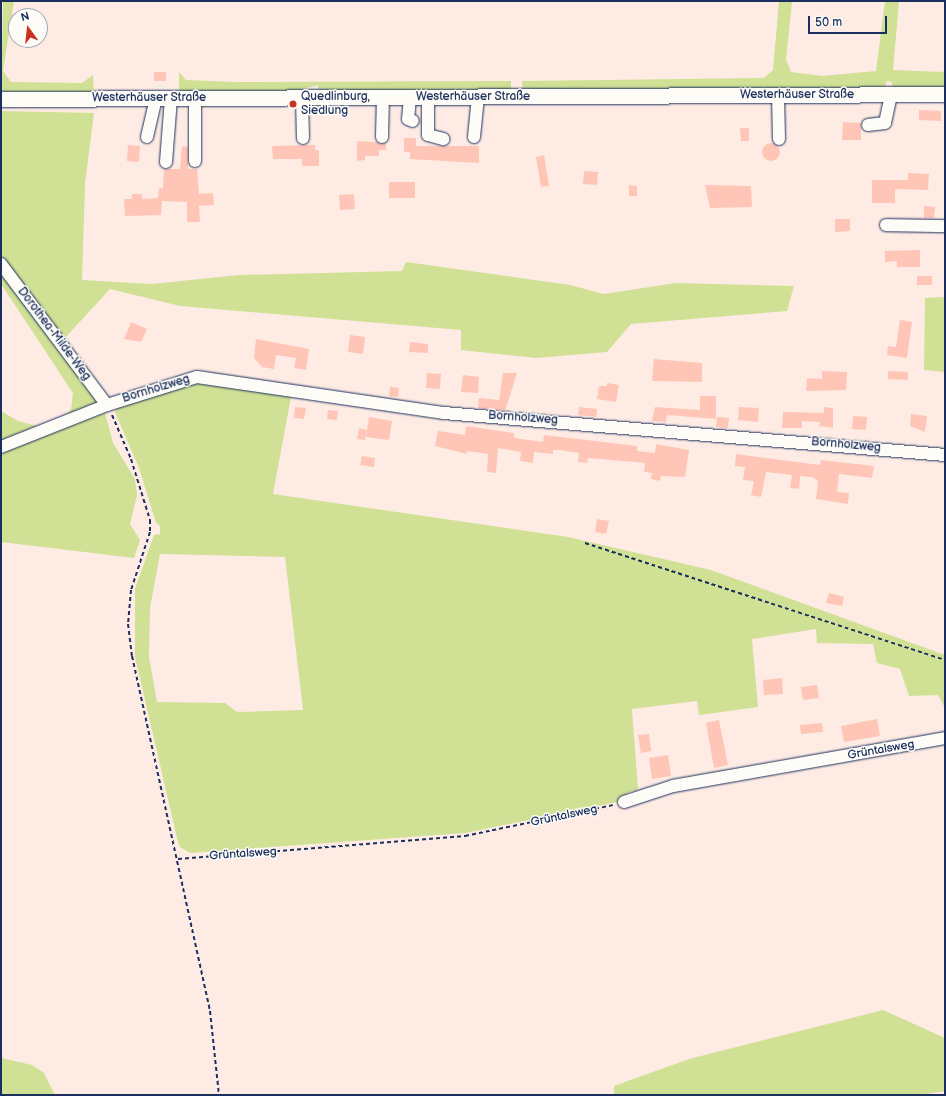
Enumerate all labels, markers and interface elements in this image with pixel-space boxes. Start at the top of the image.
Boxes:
north arrow [8,8,48,48]
scale bar [810,8,889,34]
text: N [19,10,31,24]
text: 50 m [815,15,842,30]
street label: Westerhäuser Straße [740,88,854,102]
place label: Quedlinburg, Siedlung [301,90,370,118]
street label: Westerhäuser Straße [416,90,530,104]
street label: Westerhäuser Straße [92,91,206,105]
marker: Quedlinburg, Siedlung [288,99,298,109]
street label: Dorothea-Milde-Weg [14,285,94,383]
street label: Bornholzweg [120,372,192,406]
street label: Bornholzweg [488,408,558,428]
street label: Bornholzweg [811,435,881,455]
street label: Grüntalsweg [846,737,916,763]
street label: Grüntalsweg [529,802,599,830]
street label: Grüntalsweg [209,844,277,864]

